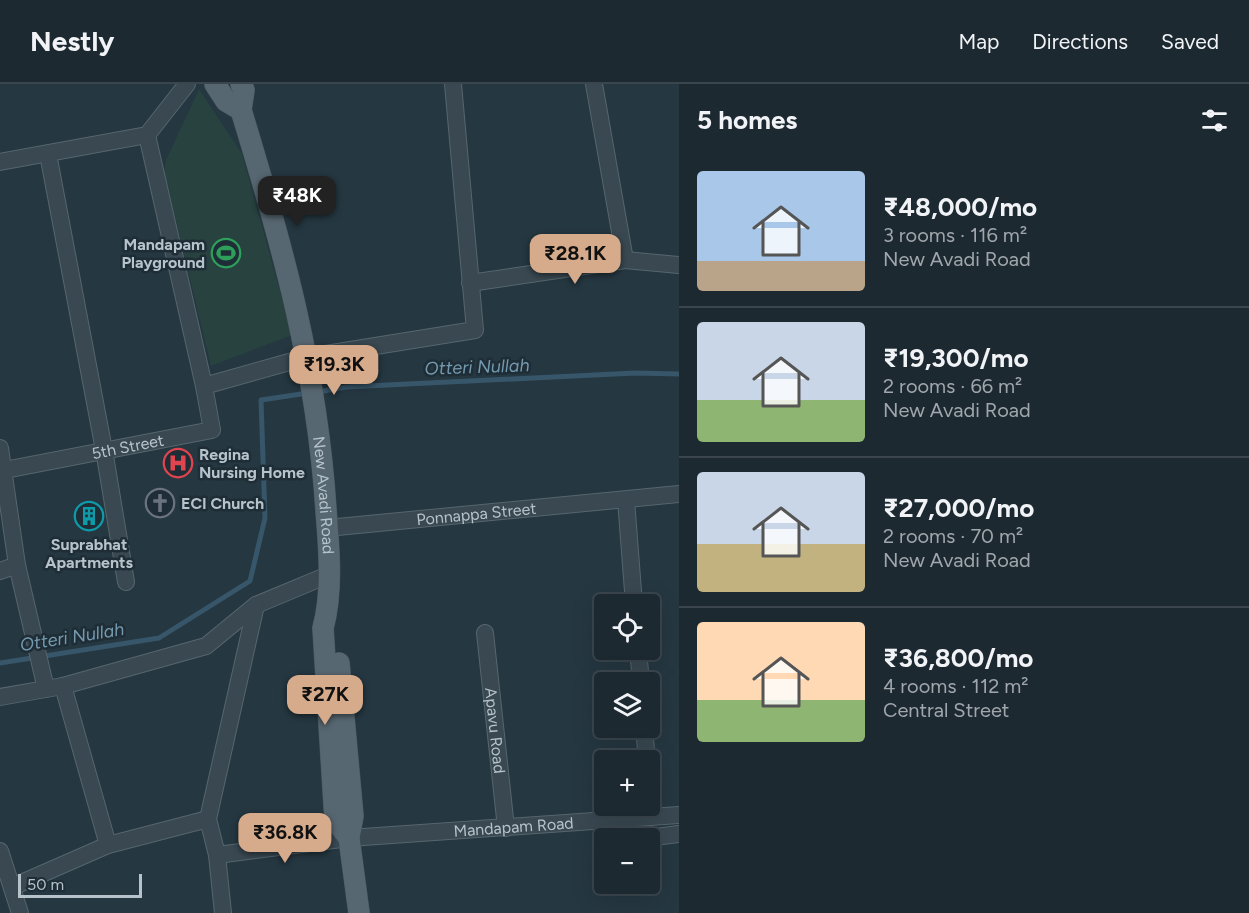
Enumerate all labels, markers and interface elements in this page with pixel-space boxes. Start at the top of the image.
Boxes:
text: Nestly [30,24,114,58]
text: Map [958,29,999,54]
text: Directions [1032,29,1128,54]
text: Saved [1161,29,1219,54]
text: 5 homes [697,104,797,136]
icon: filters [1198,104,1231,137]
pin: ₹48K [261,176,333,227]
text: ₹48K [272,183,322,207]
text: ₹48,000/mo [883,191,1037,223]
icon: home [745,195,817,267]
text: 3 rooms · 116 m² [883,223,1027,247]
pin: ₹28.1K [526,234,624,285]
place label: Mandapam Playground [121,235,205,272]
sports icon: Mandapam Playground [210,237,242,269]
text: ₹28.1K [544,241,606,265]
text: New Avadi Road [883,247,1031,271]
text: ₹19,300/mo [883,342,1029,374]
pin: ₹19.3K [285,345,383,396]
icon: home [745,346,817,418]
text: ₹19.3K [303,352,365,376]
water label: Otteri Nullah [424,354,530,380]
text: 2 rooms · 66 m² [883,374,1022,398]
text: New Avadi Road [883,398,1031,422]
street label: 5th Street [90,431,165,463]
street label: New Avadi Road [309,435,338,555]
place label: Regina Nursing Home [199,445,305,482]
hospital icon: Regina Nursing Home [162,447,194,479]
church icon: ECI Church [144,487,176,519]
text: ₹27,000/mo [883,492,1034,524]
place label: ECI Church [181,494,264,513]
icon: home [745,496,817,568]
street label: Ponnappa Street [416,499,537,529]
building icon: Suprabhat Apartments [73,500,105,532]
text: 2 rooms · 70 m² [883,524,1023,548]
place label: Suprabhat Apartments [45,535,133,572]
text: New Avadi Road [883,548,1031,572]
map controls [594,594,660,894]
button: locate [594,594,660,660]
water label: Otteri Nullah [18,618,126,656]
text: ₹36,800/mo [883,642,1033,674]
icon: home [745,646,817,718]
button: layers [594,672,660,738]
text: 4 rooms · 112 m² [883,674,1029,698]
pin: ₹27K [289,675,361,726]
text: ₹27K [301,682,349,706]
street label: Apavu Road [481,686,509,774]
text: Central Street [883,698,1009,722]
button: + [594,750,660,816]
pin: ₹36.8K [236,813,334,864]
street label: Mandapam Road [453,813,574,841]
text: ₹36.8K [252,820,318,844]
button: − [594,828,660,894]
scale bar [18,871,142,898]
text: 50 m [27,875,64,894]

